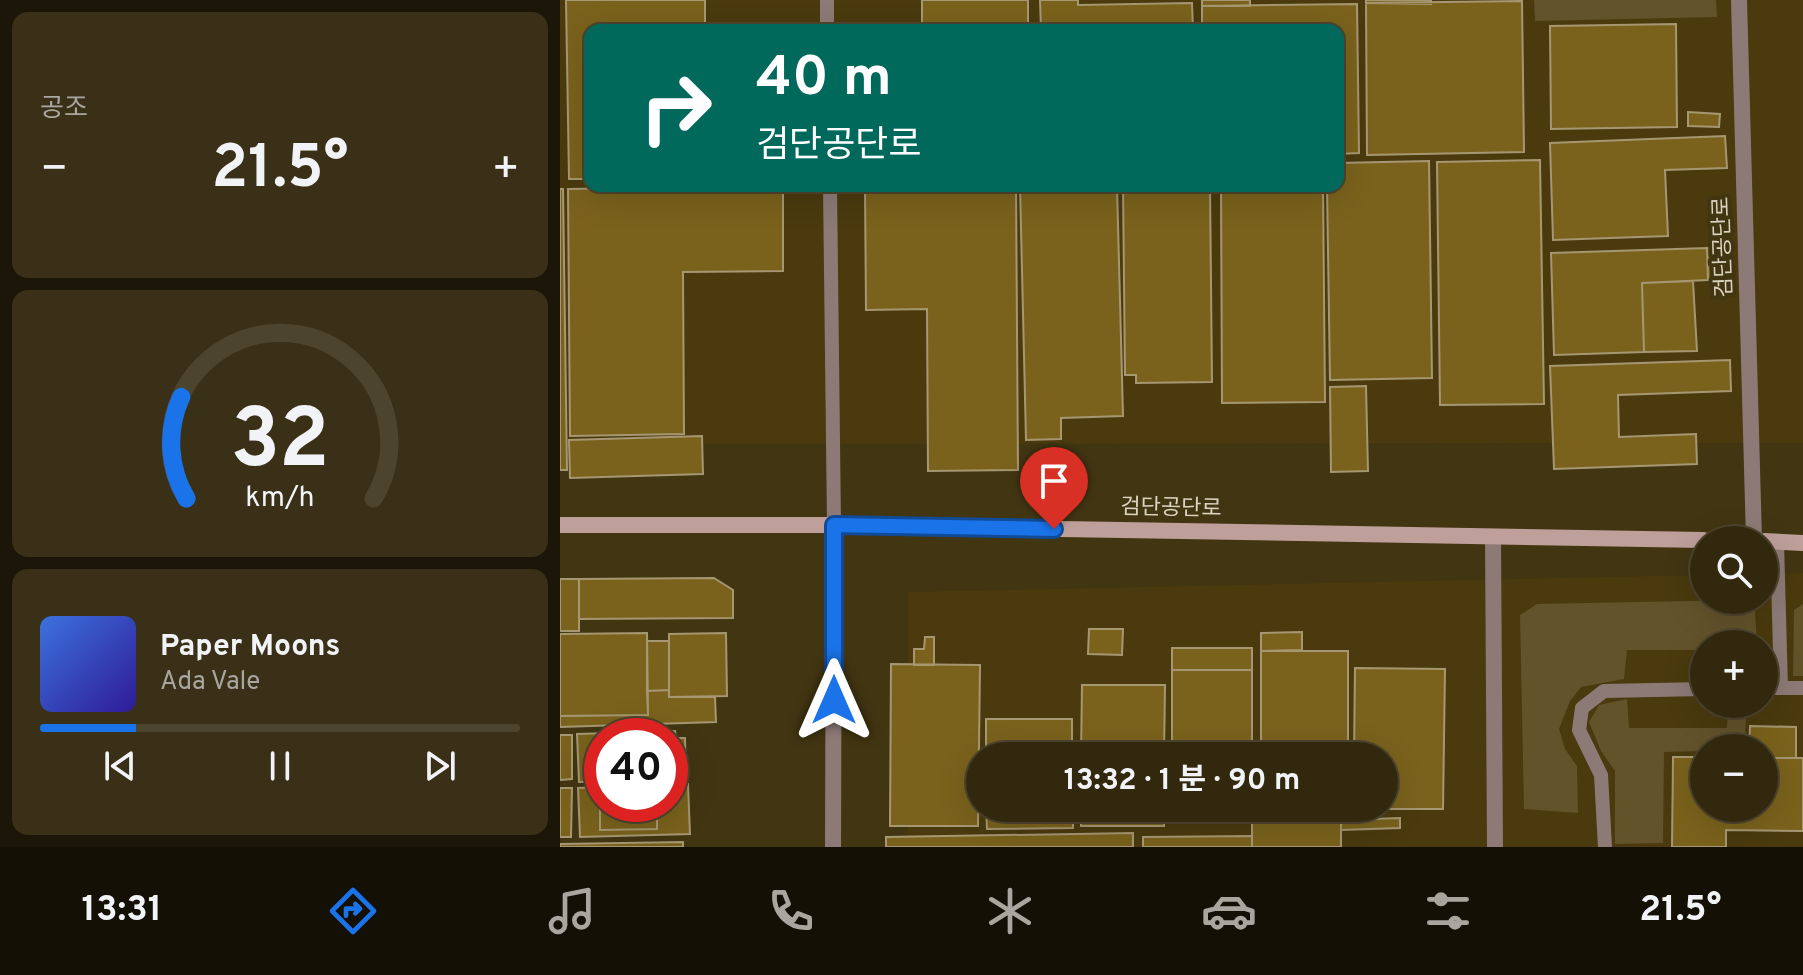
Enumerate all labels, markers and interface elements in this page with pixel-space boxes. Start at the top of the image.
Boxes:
text: 40 m [756,45,892,115]
icon: right [624,56,728,160]
text: 공조 [40,93,88,126]
text: 검단공단로 [756,124,922,170]
text: 21.5° [211,133,349,209]
text: − [40,143,68,199]
text: + [492,143,520,199]
street label: 검단공단로 [1709,196,1739,298]
text: 32 [230,392,330,497]
pin [1020,447,1088,529]
icon: arrive [1032,459,1076,503]
text: km/h [245,482,315,518]
street label: 검단공단로 [1120,495,1222,523]
map controls [1690,526,1778,822]
button: search [1690,526,1778,614]
text: Paper Moons [160,629,340,666]
button: + [1690,630,1778,718]
position arrow [792,658,876,742]
text: Ada Vale [160,666,260,699]
speed limit sign: 40 [584,718,688,822]
button: − [1690,734,1778,822]
icon: previous [98,744,142,788]
icon: pause [258,744,302,788]
icon: next [418,744,462,788]
text: 13:32 · 1 분 · 90 m [1064,763,1300,800]
icon: directions [325,883,381,939]
icon: music [544,883,600,939]
icon: phone [763,883,819,939]
icon: climate [982,883,1038,939]
icon: car [1201,883,1257,939]
icon: filters [1420,883,1476,939]
text: 13:31 [82,888,162,934]
text: 21.5° [1639,888,1721,934]

